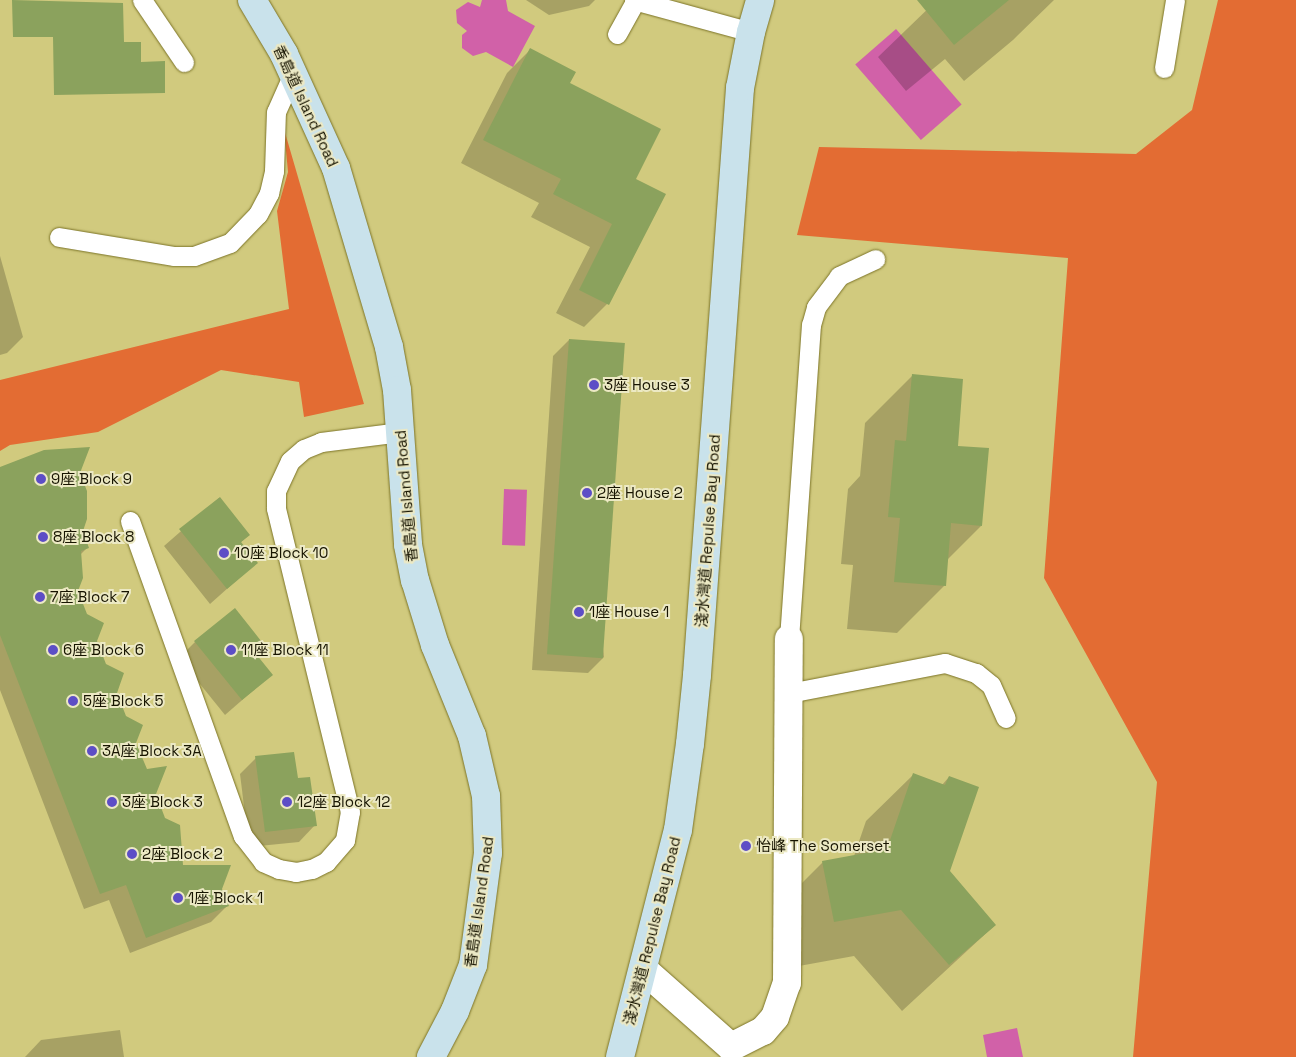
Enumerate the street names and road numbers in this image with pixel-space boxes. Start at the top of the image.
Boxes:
street label: 香島道 Island Road [270,42,342,170]
street label: 香島道 Island Road [391,429,421,563]
street label: 淺水灣道 Repulse Bay Road [692,434,724,628]
street label: 香島道 Island Road [461,835,497,969]
street label: 淺水灣道 Repulse Bay Road [620,835,684,1027]

